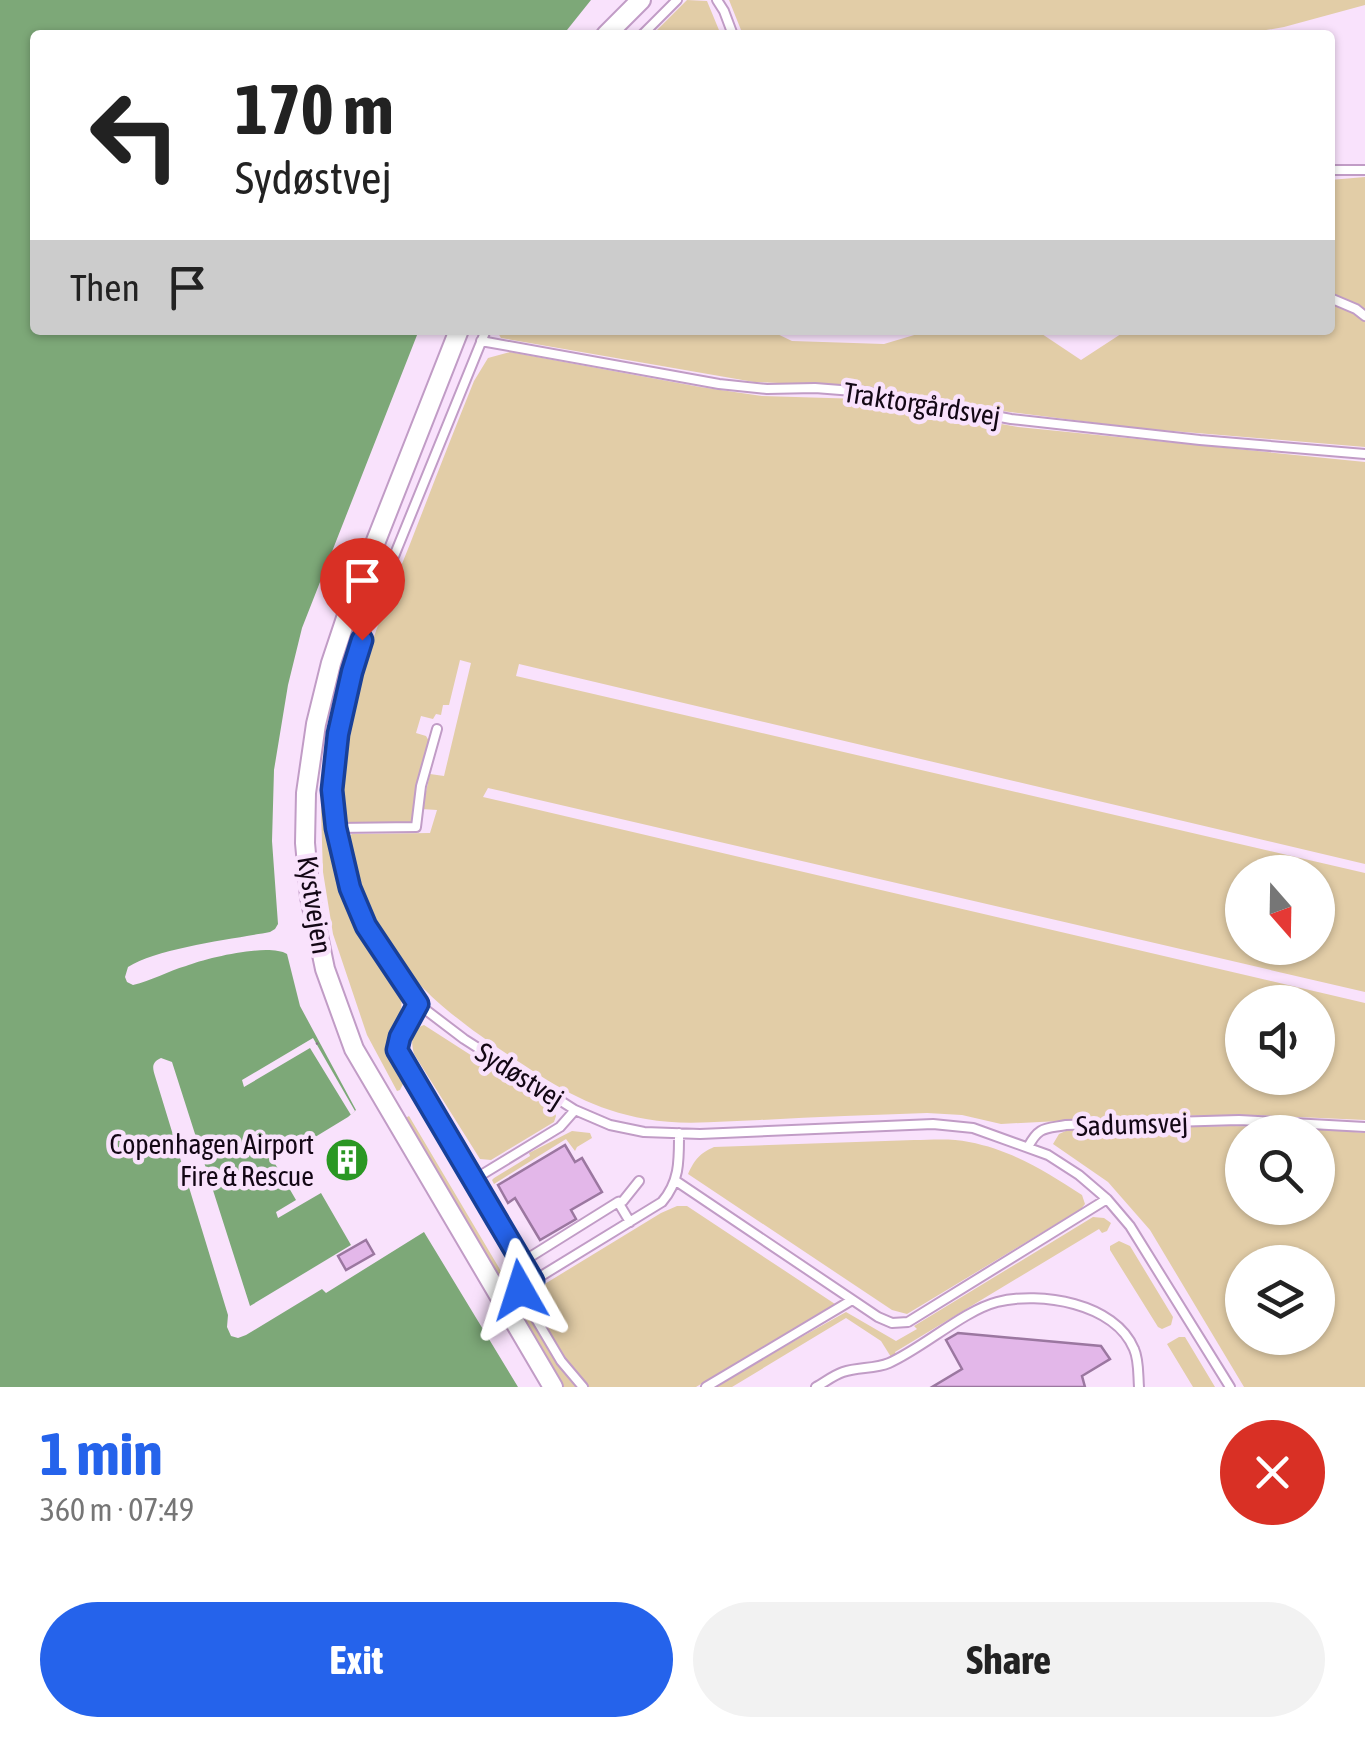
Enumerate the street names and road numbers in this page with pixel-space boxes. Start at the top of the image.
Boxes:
street label: Traktorgårdsvej [841,376,1003,432]
street label: Kystvejen [291,854,339,956]
street label: Sydøstvej [470,1036,570,1114]
street label: Sadumsvej [1075,1106,1189,1142]

